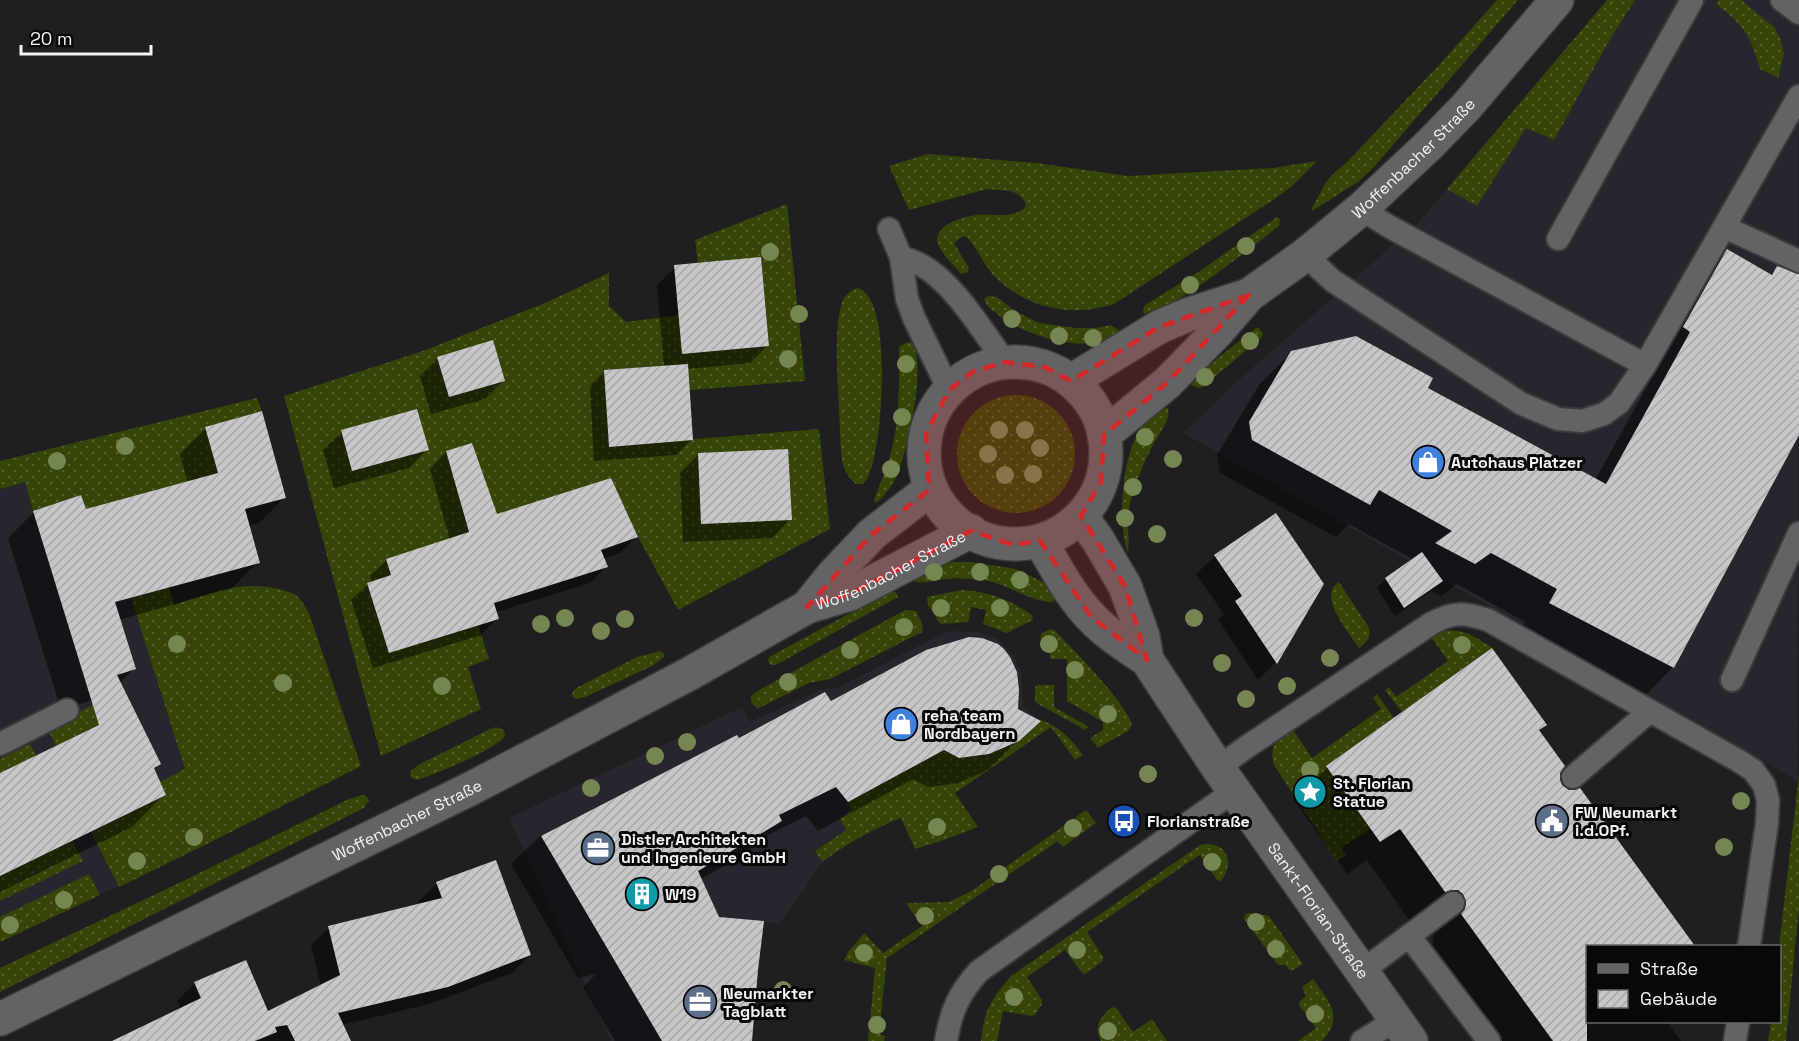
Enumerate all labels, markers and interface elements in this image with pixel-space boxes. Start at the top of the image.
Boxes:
scale bar [21,18,152,56]
text: 20 m [30,27,73,50]
street label: Woffenbacher Straße [1347,94,1480,223]
shop icon: Autohaus Platzer [1410,444,1446,480]
place label: Autohaus Platzer [1451,452,1583,473]
street label: Woffenbacher Straße [813,525,969,614]
place label: reha team Nordbayern [924,705,1015,744]
shop icon: reha team Nordbayern [883,706,919,742]
place label: St. Florian Statue [1333,773,1411,812]
street label: Woffenbacher Straße [328,774,486,865]
place icon: St. Florian Statue [1292,774,1328,810]
place label: FW Neumarkt i.d.OPf. [1575,802,1677,841]
bus stop icon: Florianstraße [1106,803,1142,839]
public building icon: FW Neumarkt i.d.OPf. [1534,803,1570,839]
place label: Florianstraße [1147,811,1250,832]
place label: Distler Architekten und Ingenieure GmbH [621,829,786,868]
office icon: Distler Architekten und Ingenieure GmbH [580,830,616,866]
street label: Sankt-Florian-Straße [1263,838,1374,983]
building icon: W19 [624,876,660,912]
place label: W19 [665,884,697,905]
legend [1586,945,1781,1023]
text: Straße [1640,957,1698,980]
place label: Neumarkter Tagblatt [723,983,814,1022]
office icon: Neumarkter Tagblatt [682,984,718,1020]
text: Gebäude [1640,987,1718,1010]

